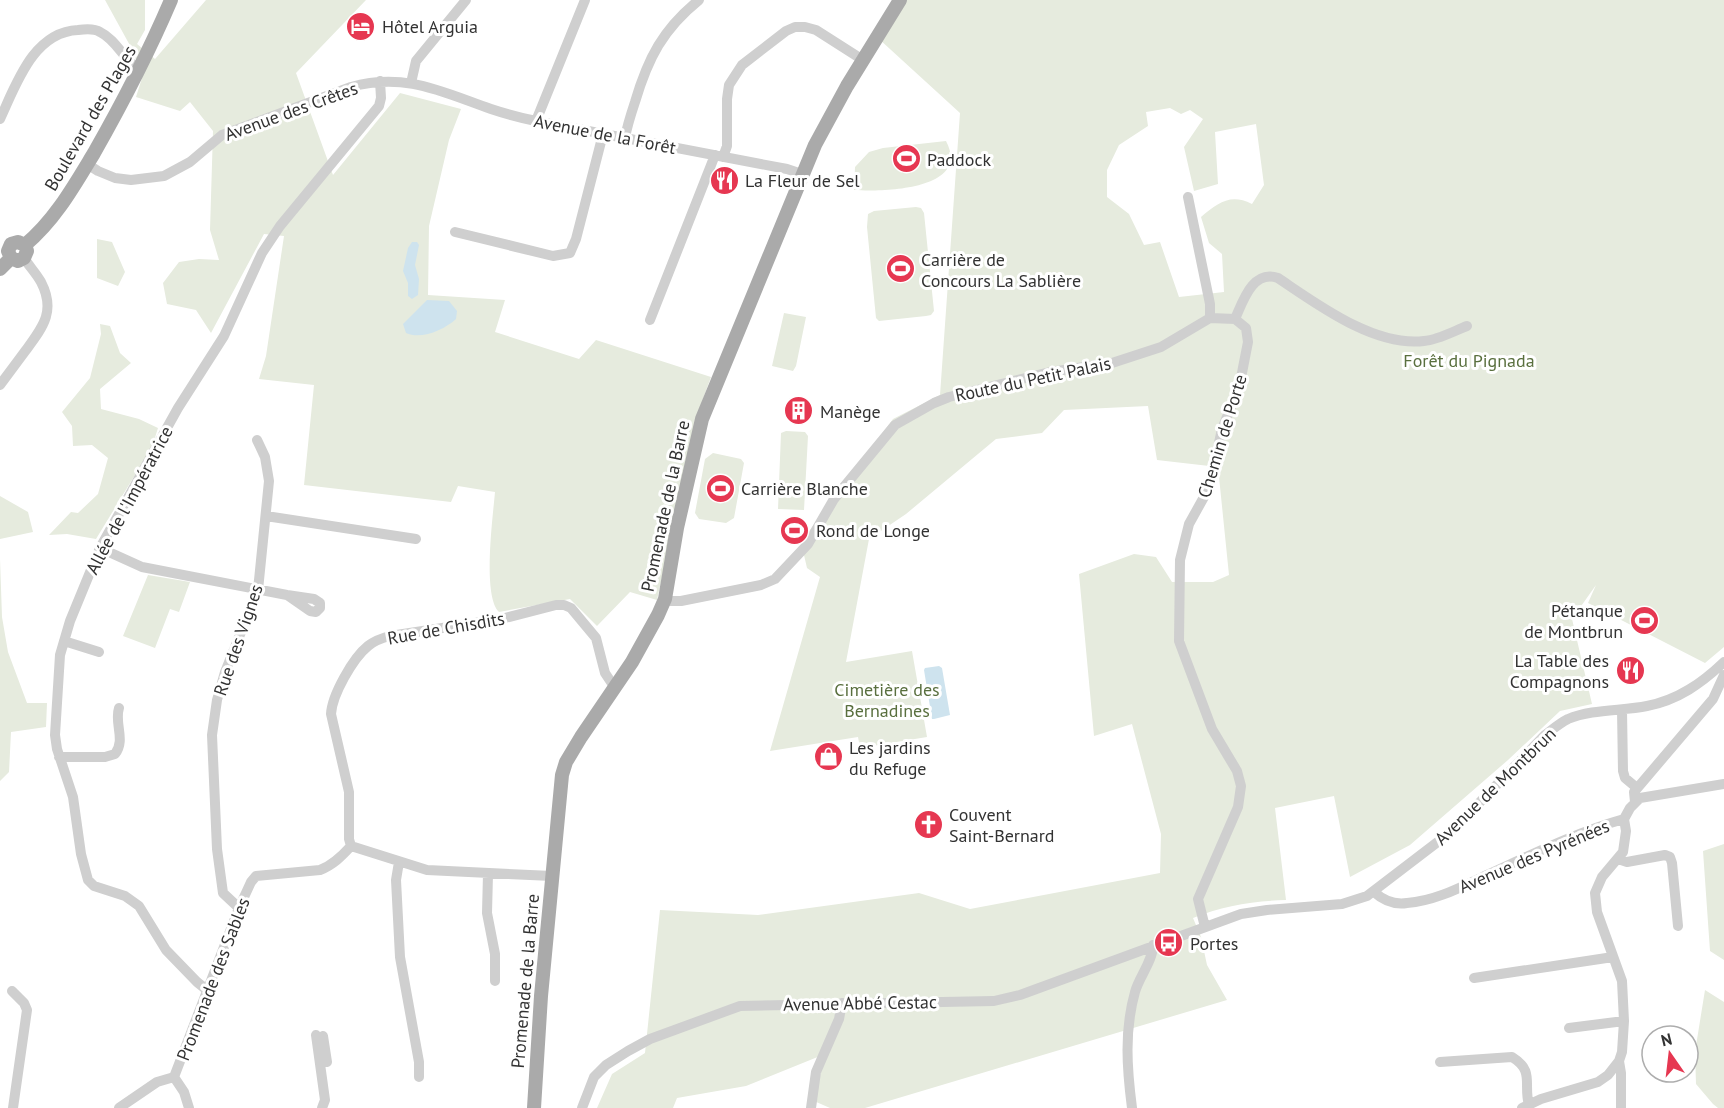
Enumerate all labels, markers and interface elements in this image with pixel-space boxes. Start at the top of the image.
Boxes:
hotel icon: Hôtel Arguia [345,10,377,42]
place label: Hôtel Arguia [382,15,478,38]
street label: Boulevard des Plages [39,41,141,195]
street label: Avenue des Crêtes [221,76,361,146]
street label: Avenue de la Forêt [532,109,678,159]
sports icon: Paddock [890,143,922,175]
place label: Paddock [927,148,991,171]
restaurant icon: La Fleur de Sel [708,164,740,196]
place label: La Fleur de Sel [745,169,860,192]
place label: Carrière de Concours La Sablière [921,248,1081,292]
sports icon: Carrière de Concours La Sablière [884,253,916,285]
park label: Forêt du Pignada [1403,349,1535,372]
street label: Route du Petit Palais [953,351,1113,407]
street label: Chemin de Porte [1192,372,1252,500]
building icon: Manège [783,395,815,427]
place label: Manège [820,400,881,423]
street label: Promenade de la Barre [636,418,694,594]
street label: Allée de l'Impératrice [80,422,178,578]
sports icon: Carrière Blanche [704,472,736,504]
place label: Carrière Blanche [741,477,868,500]
sports icon: Rond de Longe [779,514,811,546]
place label: Rond de Longe [816,519,930,542]
street label: Rue des Vignes [208,581,268,699]
place label: Pétanque de Montbrun [1524,599,1623,643]
sports icon: Pétanque de Montbrun [1628,604,1660,636]
street label: Rue de Chisdits [386,606,506,650]
place label: La Table des Compagnons [1510,649,1609,693]
restaurant icon: La Table des Compagnons [1614,654,1646,686]
park label: Cimetière des Bernadines [834,678,940,722]
street label: Avenue de Montbrun [1430,722,1560,850]
place label: Les jardins du Refuge [849,736,931,780]
shop icon: Les jardins du Refuge [812,741,844,773]
place label: Couvent Saint-Bernard [949,803,1055,847]
church icon: Couvent Saint-Bernard [912,808,944,840]
street label: Avenue des Pyrénées [1455,814,1613,898]
street label: Promenade de la Barre [506,893,544,1069]
street label: Promenade des Sables [171,894,255,1064]
bus stop icon: Portes [1153,927,1185,959]
place label: Portes [1190,932,1238,955]
street label: Avenue Abbé Cestac [783,990,937,1016]
north arrow [1640,1024,1700,1084]
text: N [1659,1028,1674,1050]

